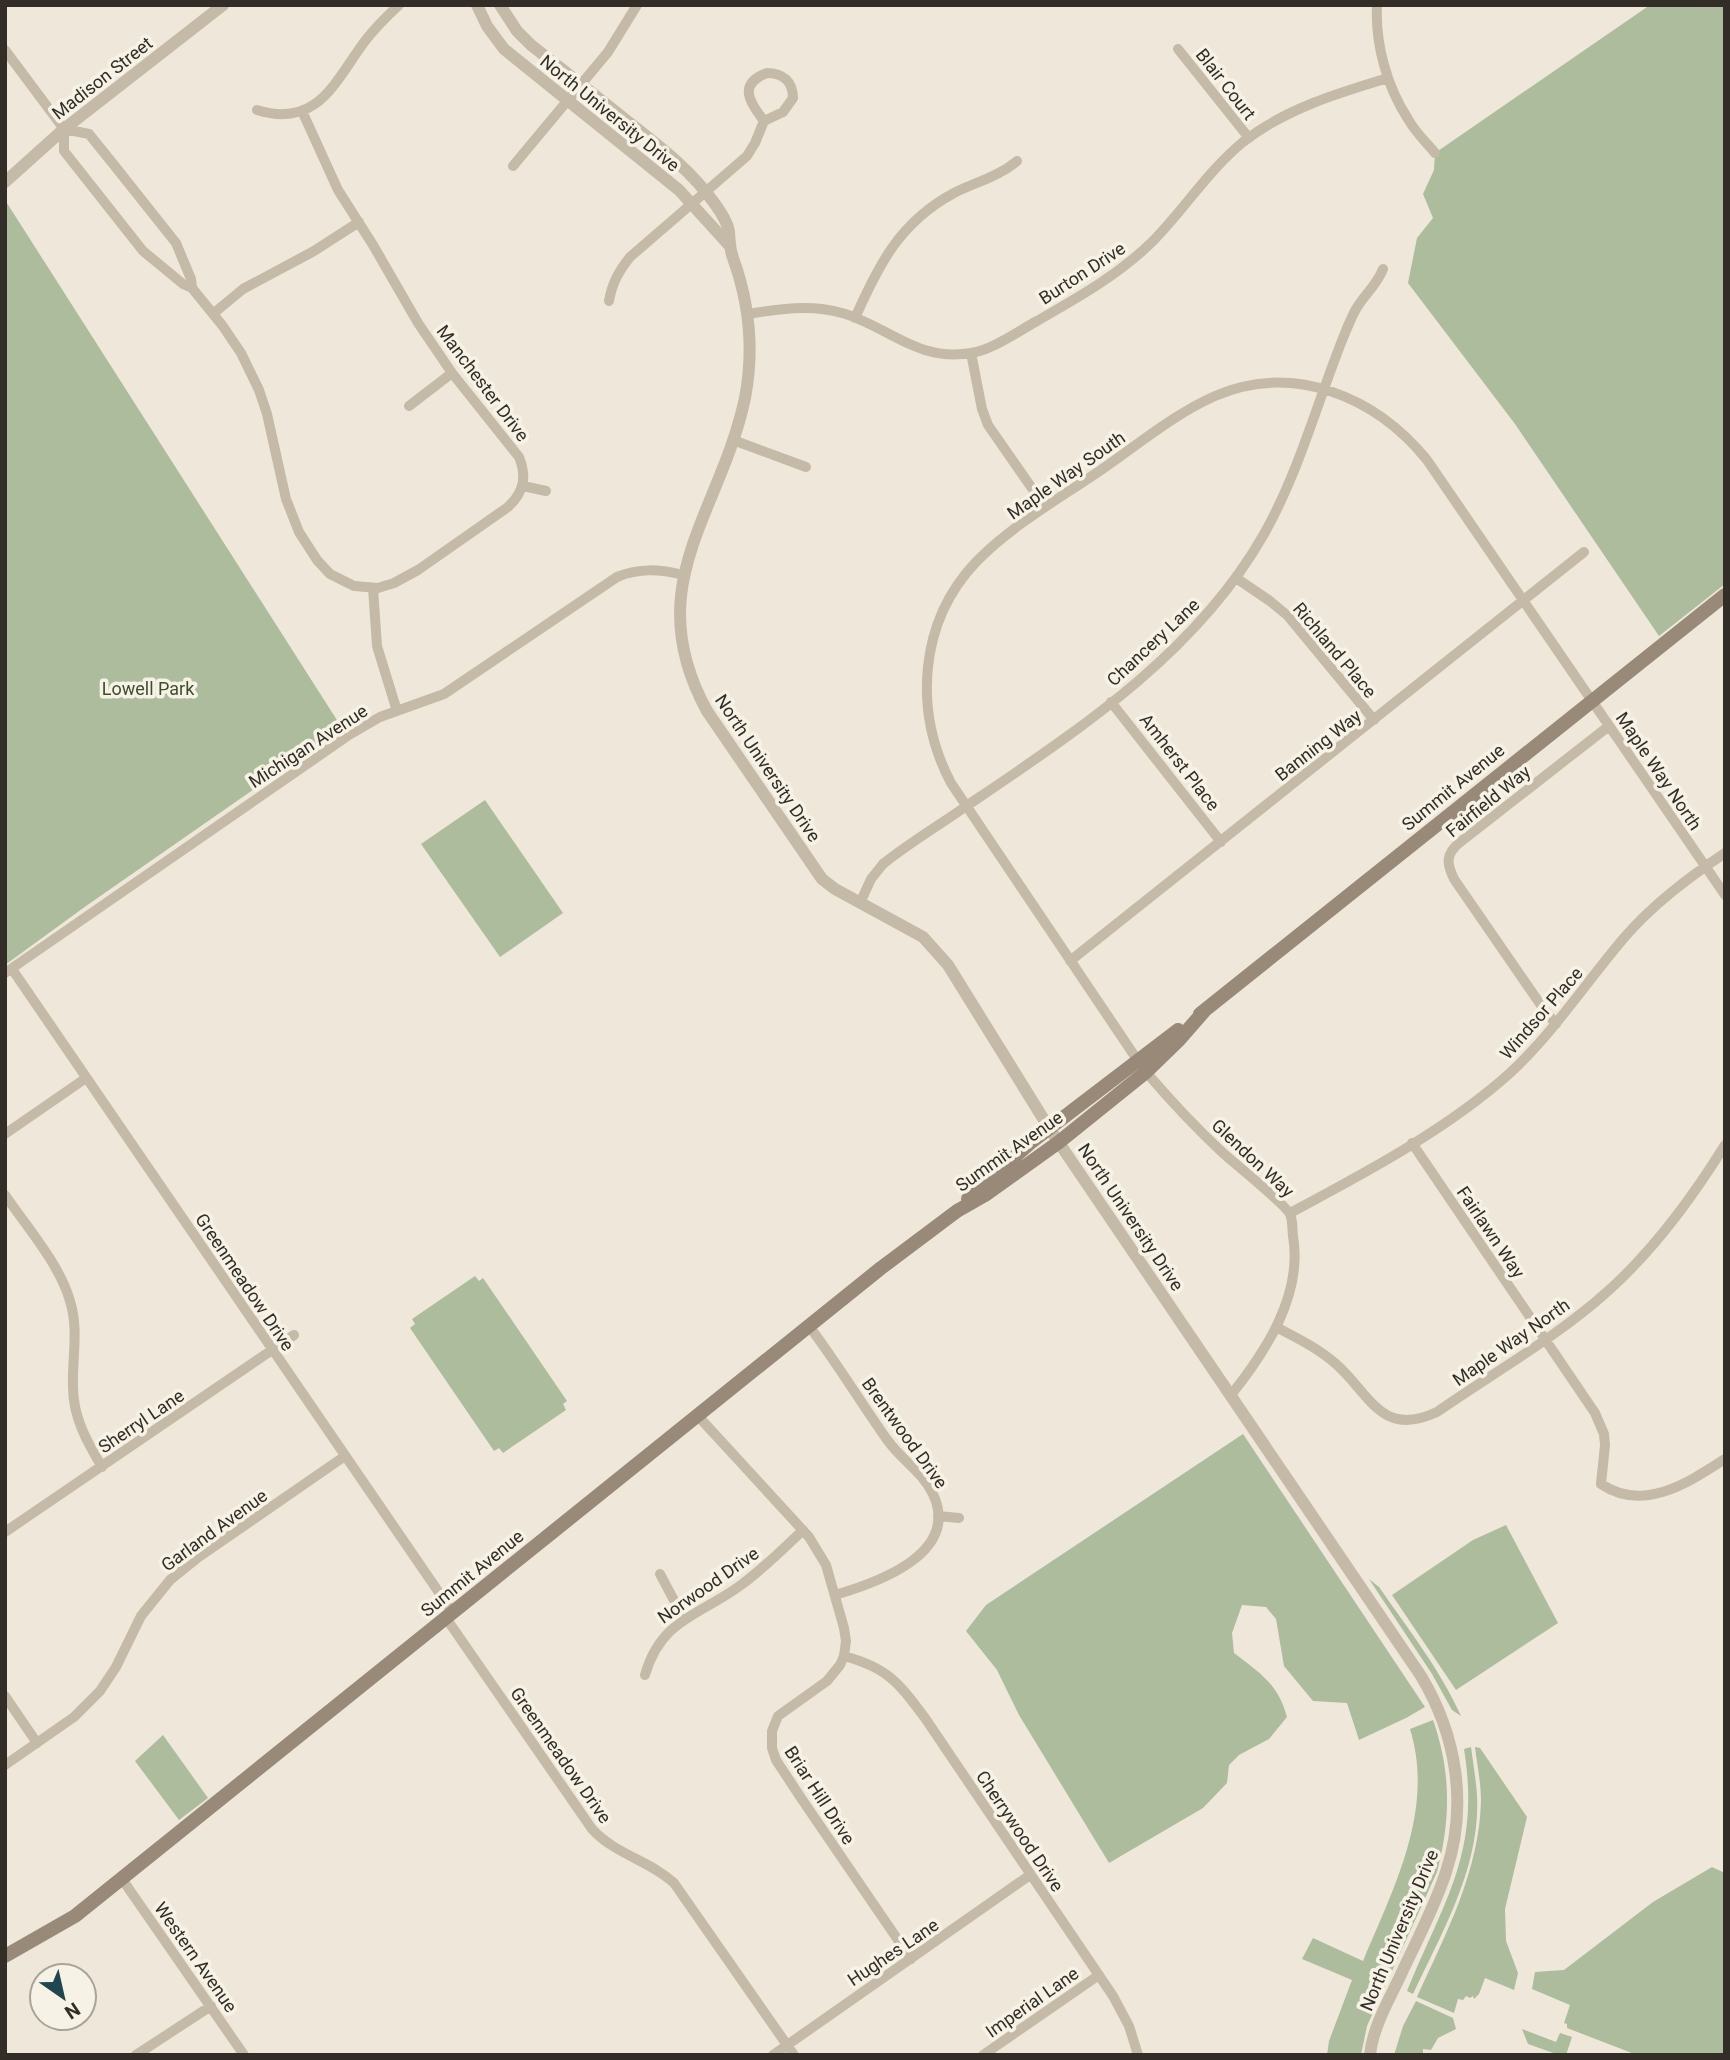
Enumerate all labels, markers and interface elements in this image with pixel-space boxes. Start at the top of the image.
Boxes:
street label: Madison Street [48,32,156,124]
street label: Blair Court [1192,44,1260,124]
street label: North University Drive [536,50,684,176]
street label: Burton Drive [1035,237,1129,309]
street label: Manchester Drive [432,321,534,445]
street label: Maple Way South [1003,427,1129,523]
street label: Chancery Lane [1102,594,1204,690]
street label: Richland Place [1289,598,1381,702]
park label: Lowell Park [102,678,195,699]
street label: North University Drive [711,690,825,846]
street label: Michigan Avenue [245,700,371,792]
street label: Banning Way [1271,705,1366,785]
street label: Maple Way North [1612,708,1706,834]
street label: Amherst Place [1136,709,1224,815]
street label: Summit Avenue [1398,739,1508,835]
street label: Fairfield Way [1442,760,1535,841]
street label: Windsor Place [1495,963,1587,1063]
street label: Summit Avenue [951,1106,1067,1196]
street label: Glendon Way [1208,1115,1299,1202]
street label: North University Drive [1074,1139,1188,1295]
street label: Fairlawn Way [1453,1182,1530,1282]
street label: Greenmeadow Drive [191,1209,299,1355]
street label: Maple Way North [1449,1294,1573,1390]
street label: Brentwood Drive [858,1374,952,1492]
street label: Sherryl Lane [94,1385,188,1457]
street label: Garland Avenue [157,1485,271,1575]
street label: Summit Avenue [417,1525,527,1621]
street label: Norwood Drive [653,1542,763,1628]
street label: Greenmeadow Drive [506,1683,616,1827]
street label: Briar Hill Drive [780,1742,860,1848]
street label: Cherrywood Drive [972,1767,1068,1895]
street label: North University Drive [1356,1846,1442,2014]
street label: Western Avenue [150,1898,242,2016]
street label: Hughes Lane [844,1914,942,1990]
north arrow [28,1962,98,2032]
street label: Imperial Lane [982,1962,1082,2042]
text: N [60,1997,84,2024]

